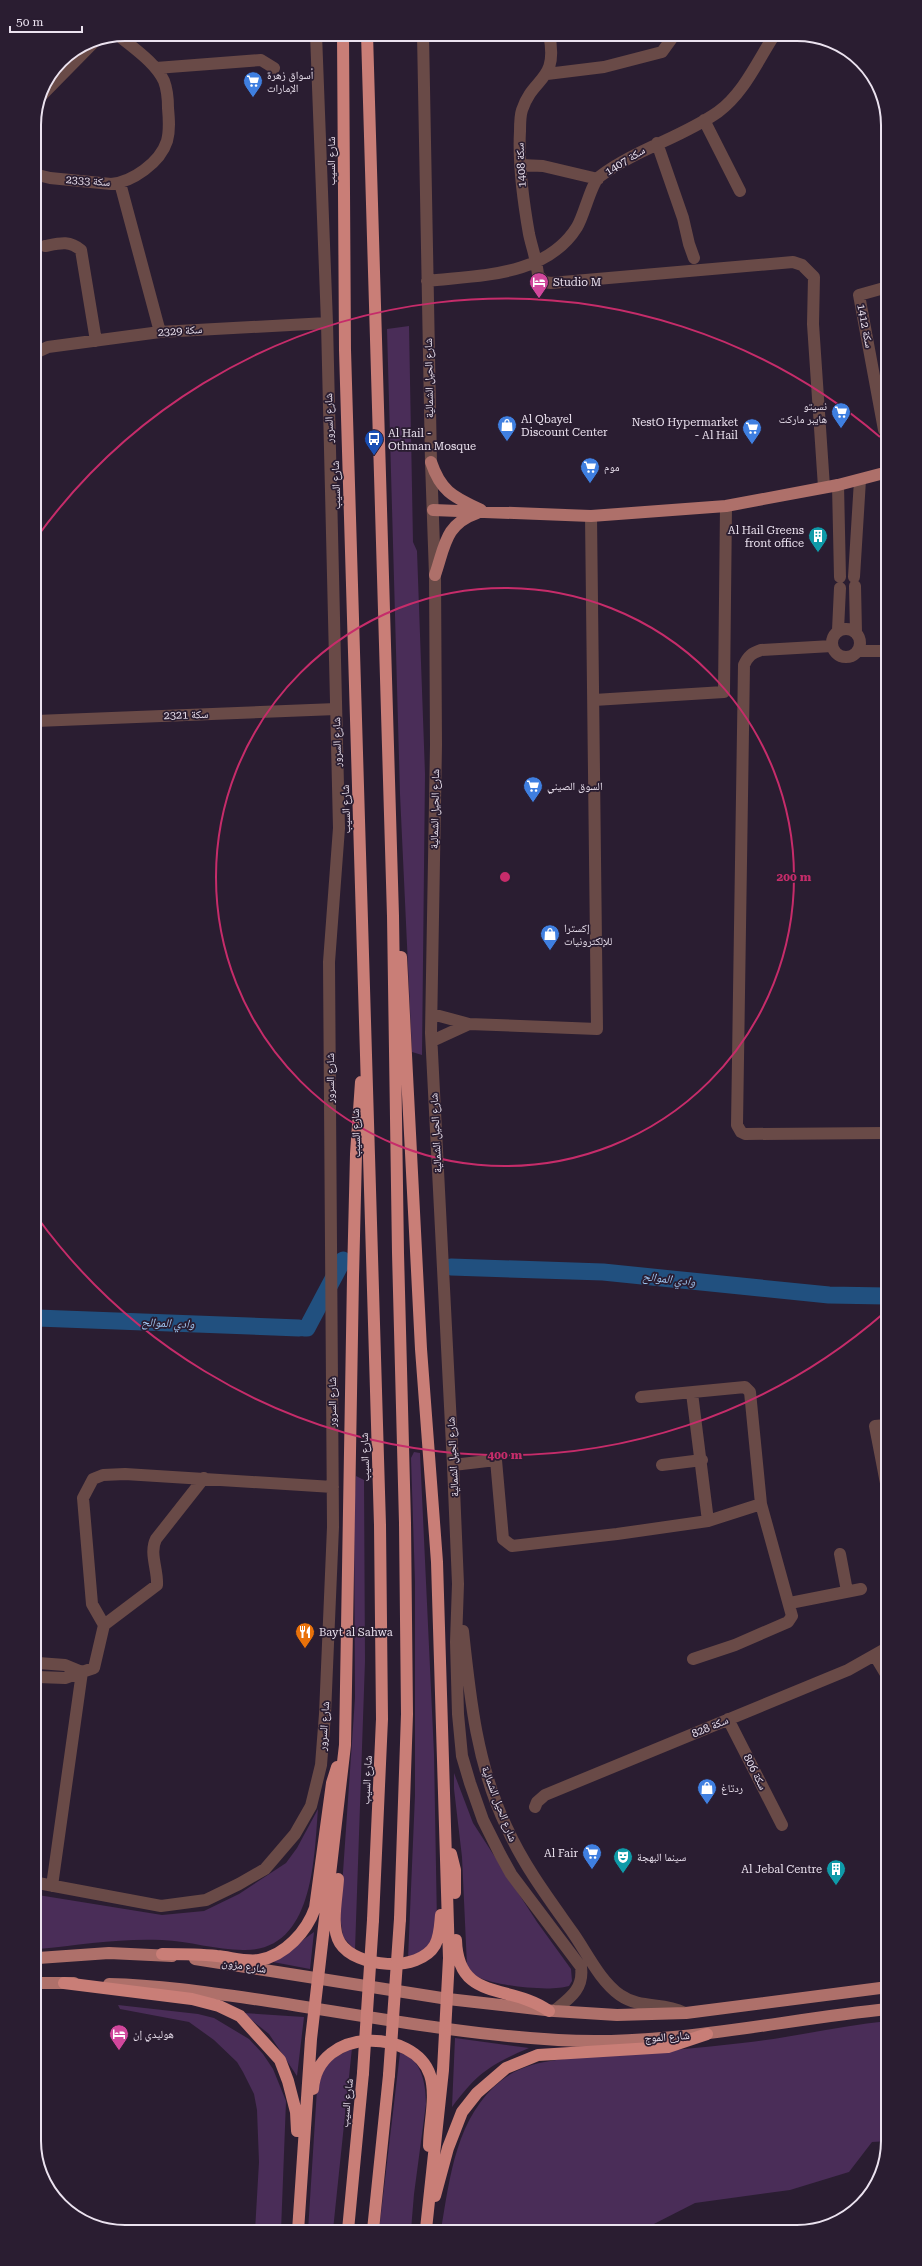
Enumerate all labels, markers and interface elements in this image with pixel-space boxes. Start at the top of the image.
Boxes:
scale bar [10,8,82,34]
text: 50 m [16,15,43,29]
place label: أسواق زهرة الإمارات [267,68,313,95]
supermarket icon: أسواق زهرة الإمارات [242,70,264,98]
street label: شارع السيب [325,137,338,185]
street label: سكة 1408 [513,142,529,188]
street label: سكة 1407 [603,144,647,178]
street label: سكة 2333 [65,173,111,189]
hotel icon: Studio M [528,271,550,299]
place label: Studio M [553,276,601,289]
street label: سكة 1412 [854,303,876,349]
street label: سكة 2329 [157,323,203,339]
street label: شارع الحيل الشمالية [422,338,436,418]
street label: شارع السرور [322,393,336,444]
place label: نسيتو هايبر ماركت [779,400,827,426]
supermarket icon: نسيتو هايبر ماركت [830,401,852,429]
place label: Al Qbayel Discount Center [521,413,608,439]
shop icon: Al Qbayel Discount Center [496,414,518,442]
place label: NestO Hypermarket - Al Hail [632,416,739,442]
supermarket icon: NestO Hypermarket - Al Hail [741,417,763,445]
place label: Al Hail - Othman Mosque [388,427,476,453]
bus stop icon: Al Hail - Othman Mosque [363,428,385,456]
supermarket icon: موم [579,456,601,484]
street label: شارع السيب [329,460,343,510]
place label: موم [604,461,620,474]
place label: Al Hail Greens front office [728,524,804,550]
building icon: Al Hail Greens front office [807,525,829,553]
street label: سكة 2321 [163,708,209,722]
street label: شارع السرور [330,717,344,768]
street label: شارع الحيل الشمالية [428,769,442,849]
supermarket icon: السوق الصيني [522,775,544,803]
place label: السوق الصيني [547,780,603,794]
street label: شارع السيب [339,784,353,834]
centre of rings [498,870,512,884]
text: 200 m [777,870,812,884]
place label: إكسترا للإلكترونيات [564,922,612,948]
shop icon: إكسترا للإلكترونيات [539,923,561,951]
street label: شارع السرور [324,1053,337,1104]
street label: شارع الحيل الشمالية [427,1093,445,1173]
street label: شارع السيب [349,1108,363,1158]
water label: وادي الموالح [641,1269,697,1292]
water label: وادي الموالح [141,1315,195,1334]
street label: شارع السرور [326,1377,339,1428]
street label: شارع الحيل الشمالية [444,1417,462,1497]
street label: شارع السيب [358,1432,372,1482]
text: 400 m [488,1448,523,1462]
restaurant icon: Bayt al Sahwa [294,1621,316,1649]
place label: Bayt al Sahwa [319,1626,393,1639]
street label: شارع السرور [316,1701,332,1752]
street label: سكة 828 [690,1713,730,1741]
street label: سكة 806 [740,1752,770,1792]
street label: شارع السيب [359,1755,375,1805]
street label: شارع الحيل الشمالية [479,1764,519,1844]
shop icon: ردتاغ [696,1777,718,1805]
place label: ردتاغ [721,1782,743,1795]
supermarket icon: Al Fair [581,1842,603,1870]
theatre icon: سينما البهجة [612,1846,634,1874]
place label: Al Fair [544,1847,578,1860]
place label: سينما البهجة [637,1851,686,1864]
building icon: Al Jebal Centre [825,1858,847,1886]
place label: Al Jebal Centre [741,1863,822,1876]
street label: شارع مزون [221,1956,267,1976]
hotel icon: هوليدي إن [108,2023,130,2051]
place label: هوليدي إن [133,2028,174,2042]
street label: شارع الموج [644,2029,690,2045]
street label: شارع السيب [338,2078,356,2128]

